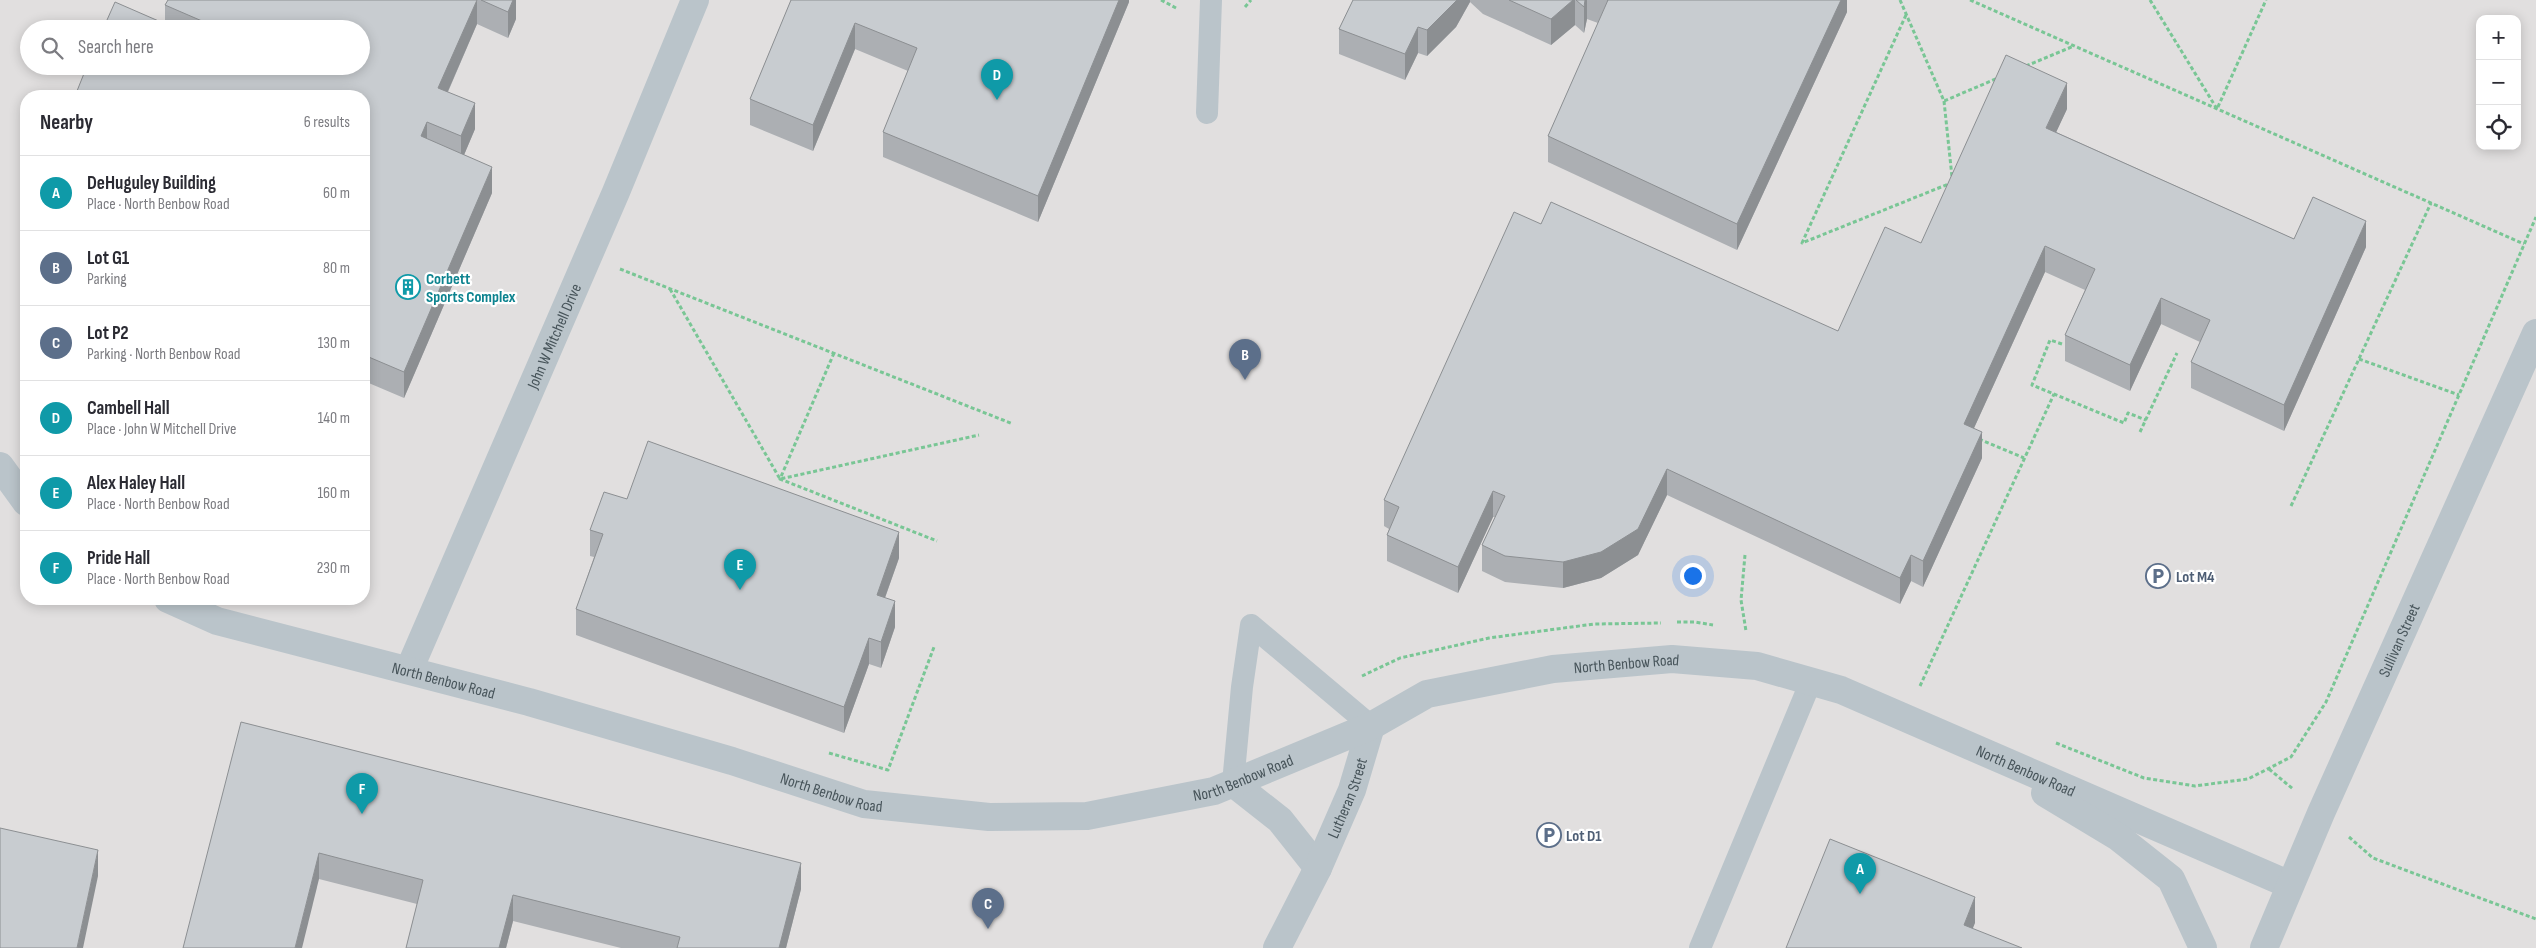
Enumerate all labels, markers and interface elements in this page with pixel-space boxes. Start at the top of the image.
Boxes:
map controls [2476,15,2521,150]
button: + [2476,15,2521,60]
search box [20,20,370,75]
icon: search [38,34,66,62]
text: Search here [78,36,154,59]
pin: D [981,59,1013,100]
button: − [2476,60,2521,105]
button: locate [2476,105,2521,150]
text: Nearby [40,110,93,135]
text: 6 results [304,113,350,132]
text: DeHuguley Building [87,172,216,195]
text: A [52,184,60,203]
text: 60 m [323,184,350,203]
text: Place · North Benbow Road [87,195,230,214]
text: Lot G1 [87,247,129,270]
text: B [52,259,60,278]
text: 80 m [323,259,350,278]
text: Parking [87,270,127,289]
place label: Corbett Sports Complex [426,270,516,307]
building icon: Corbett Sports Complex [395,274,421,300]
street label: John W Mitchell Drive [524,281,586,393]
text: Lot P2 [87,322,129,345]
text: C [52,334,60,353]
text: 130 m [318,334,350,353]
pin: B [1229,339,1261,380]
text: Parking · North Benbow Road [87,345,241,364]
text: Cambell Hall [87,397,170,420]
text: D [52,409,60,428]
text: 140 m [318,409,350,428]
text: Place · John W Mitchell Drive [87,420,236,439]
text: Alex Haley Hall [87,472,185,495]
text: E [53,484,59,503]
text: 160 m [317,484,350,503]
text: Place · North Benbow Road [87,495,230,514]
text: Pride Hall [87,547,150,570]
pin: E [724,549,756,590]
text: F [53,559,59,578]
text: 230 m [317,559,350,578]
your location [1680,563,1706,589]
parking icon: Lot M4 [2145,563,2171,589]
place label: Lot M4 [2176,568,2215,587]
text: Place · North Benbow Road [87,570,230,589]
street label: Sullivan Street [2375,601,2425,680]
street label: North Benbow Road [1573,651,1680,678]
street label: North Benbow Road [390,659,497,704]
street label: North Benbow Road [1973,742,2078,801]
street label: North Benbow Road [1192,751,1296,806]
street label: Lutheran Street [1324,756,1372,841]
street label: North Benbow Road [778,769,883,817]
pin: F [346,773,378,814]
parking icon: Lot D1 [1536,822,1562,848]
place label: Lot D1 [1566,827,1602,846]
pin: A [1844,853,1876,894]
pin: C [972,888,1004,929]

